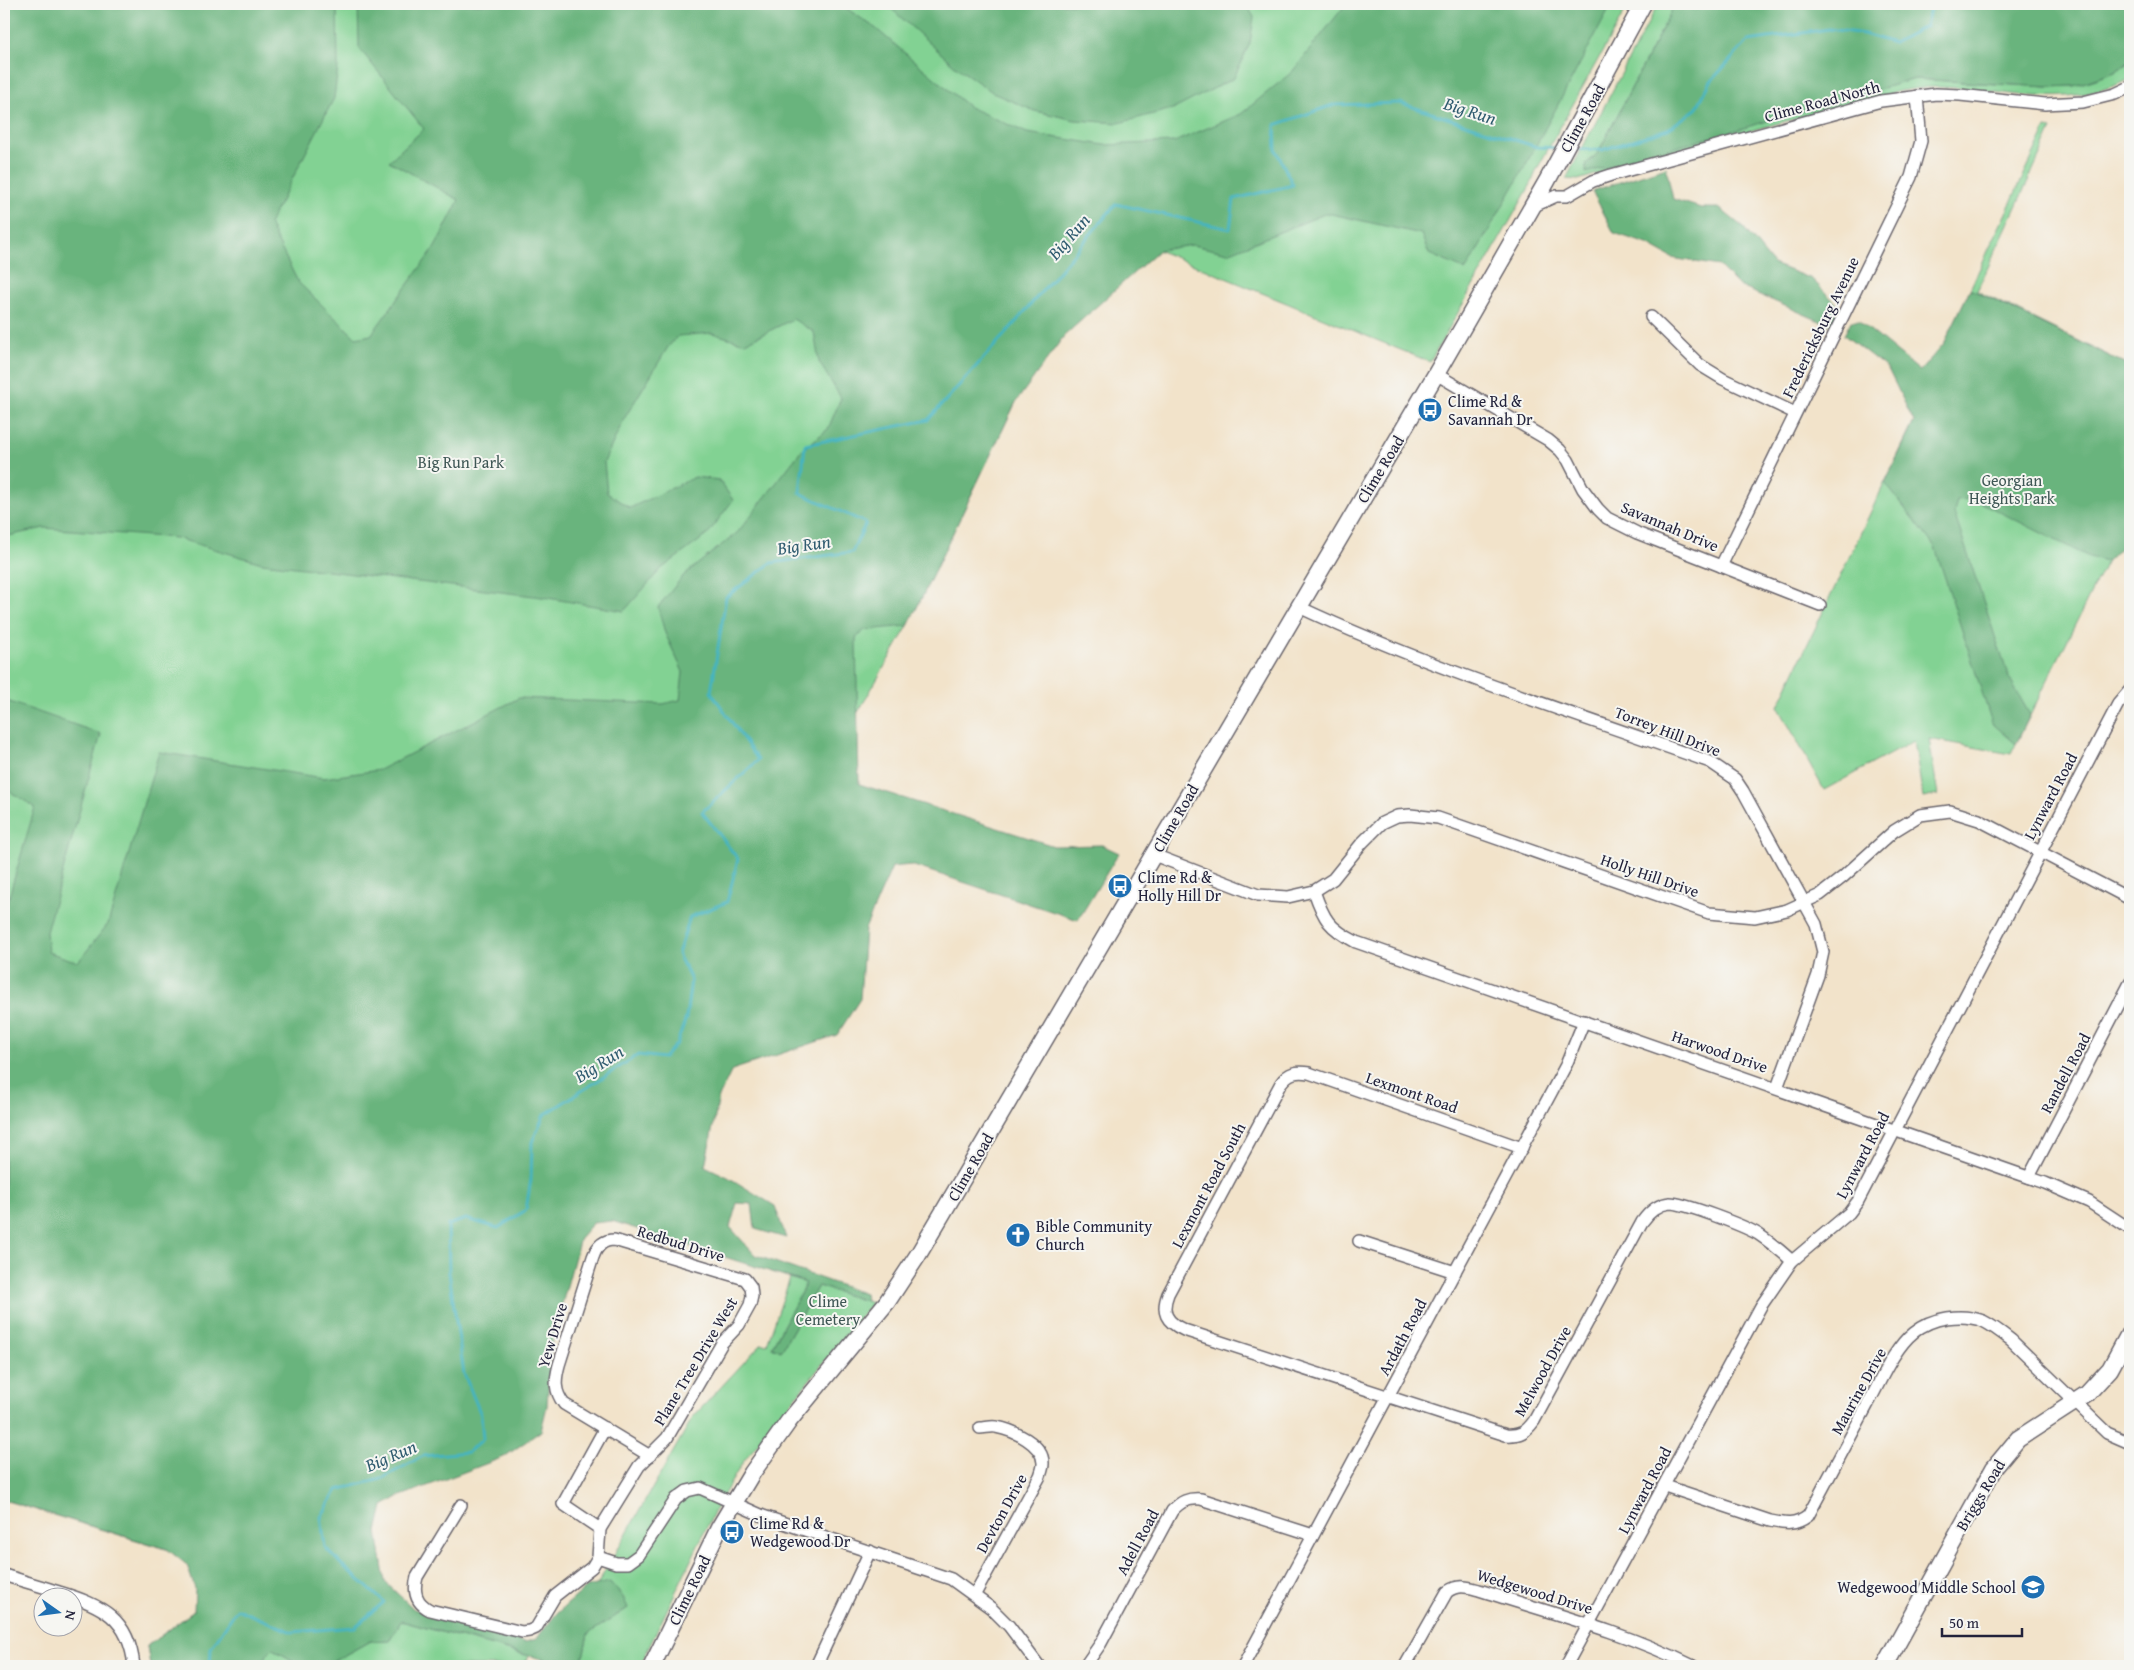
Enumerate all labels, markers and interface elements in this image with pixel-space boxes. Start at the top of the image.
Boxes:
street label: Clime Road North [1762,74,1882,128]
street label: Clime Road [1553,79,1611,157]
water label: Big Run [1440,89,1500,132]
water label: Big Run [1040,208,1096,266]
street label: Fredericksburg Avenue [1775,252,1865,402]
place label: Clime Rd & Savannah Dr [1448,389,1533,431]
bus stop icon: Clime Rd & Savannah Dr [1417,397,1443,423]
street label: Clime Road [1350,430,1410,507]
park label: Big Run Park [418,450,505,474]
park label: Georgian Heights Park [1969,468,2056,510]
street label: Savannah Drive [1617,495,1723,557]
water label: Big Run [775,527,832,562]
street label: Torrey Hill Drive [1611,700,1725,762]
street label: Lynward Road [2017,748,2083,844]
street label: Clime Road [1146,779,1204,857]
street label: Holly Hill Drive [1598,847,1702,903]
place label: Clime Rd & Holly Hill Dr [1138,865,1222,907]
bus stop icon: Clime Rd & Holly Hill Dr [1107,873,1133,899]
street label: Harwood Drive [1669,1023,1771,1079]
street label: Randell Road [2034,1028,2096,1117]
water label: Big Run [568,1038,629,1090]
street label: Lexmont Road [1363,1065,1462,1119]
street label: Lynward Road [1829,1107,1895,1203]
street label: Lexmont Road South [1165,1118,1251,1252]
street label: Clime Road [941,1128,999,1206]
place label: Bible Community Church [1036,1214,1152,1256]
street label: Redbud Drive [634,1218,728,1268]
church icon: Bible Community Church [1005,1222,1031,1248]
park label: Clime Cemetery [796,1289,860,1331]
street label: Plane Tree Drive West [647,1292,743,1430]
street label: Ardath Road [1372,1294,1433,1380]
street label: Yew Drive [531,1299,573,1371]
street label: Melwood Drive [1507,1321,1577,1421]
street label: Maurine Drive [1824,1343,1892,1439]
water label: Big Run [360,1433,421,1479]
street label: Lynward Road [1611,1442,1677,1538]
street label: Briggs Road [1949,1454,2011,1535]
street label: Devton Drive [969,1469,1033,1557]
street label: Adell Road [1110,1504,1165,1579]
place label: Clime Rd & Wedgewood Dr [750,1511,851,1553]
bus stop icon: Clime Rd & Wedgewood Dr [719,1519,745,1545]
street label: Clime Road [662,1551,716,1629]
street label: Wedgewood Drive [1474,1562,1596,1620]
school or university icon: Wedgewood Middle School [2020,1574,2046,1600]
place label: Wedgewood Middle School [1837,1575,2017,1599]
north arrow [32,1588,82,1638]
scale bar [1942,1605,2022,1637]
text: N [60,1608,81,1623]
text: 50 m [1949,1612,1980,1633]

